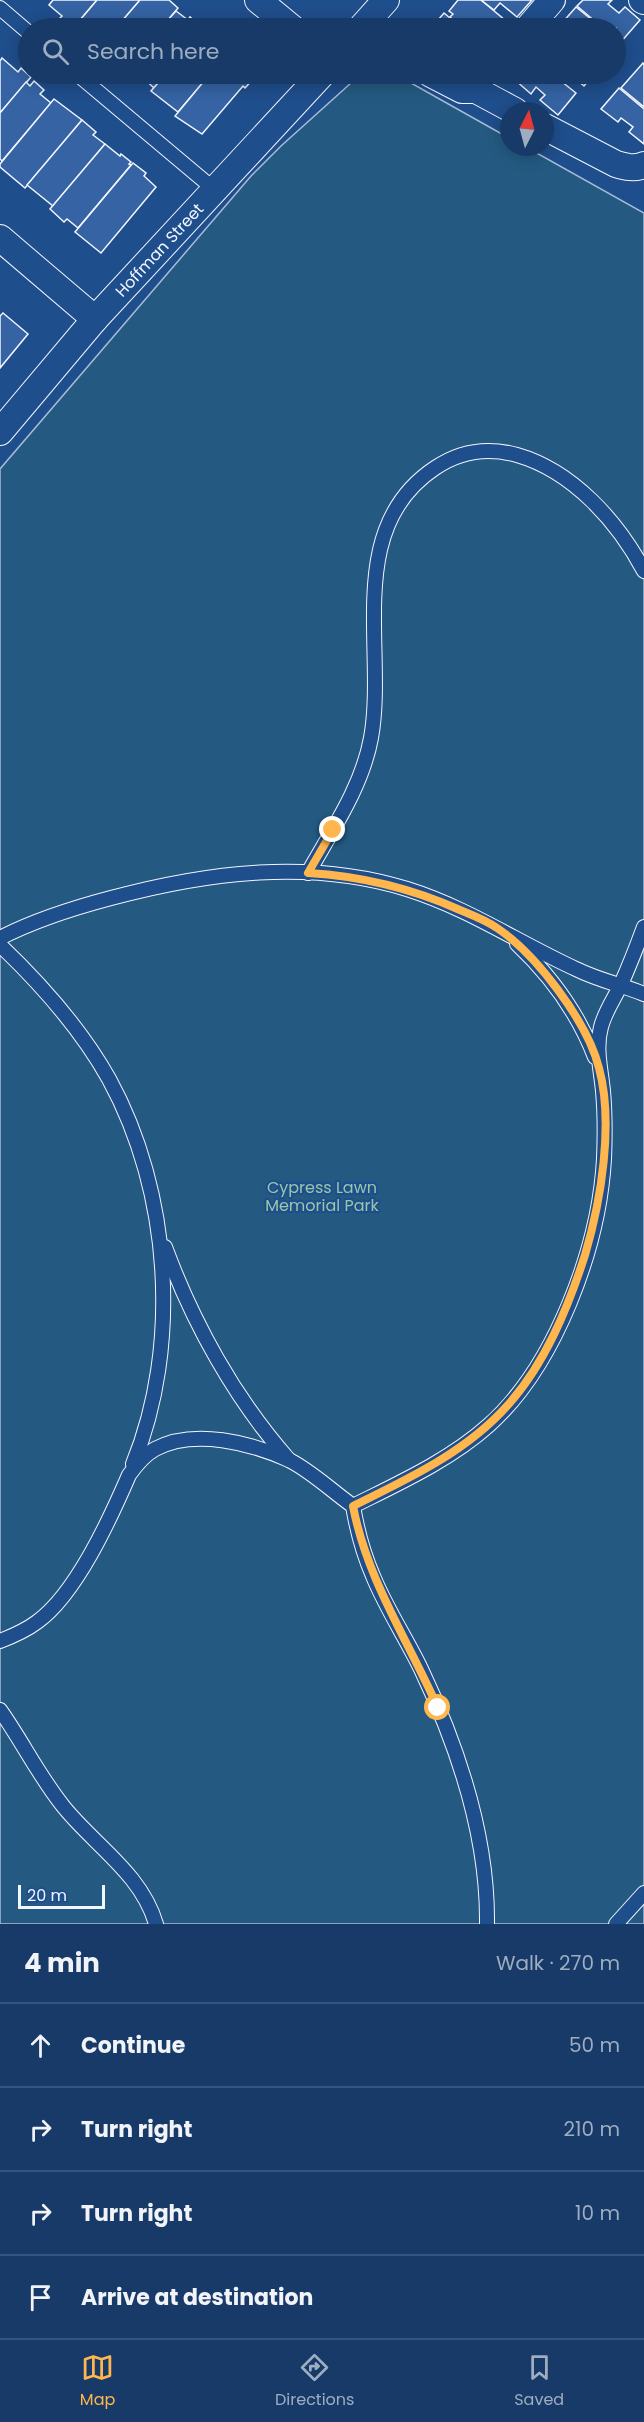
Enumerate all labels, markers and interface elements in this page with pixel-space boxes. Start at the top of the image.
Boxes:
search box [18,18,626,84]
icon: search [39,35,72,68]
text: Search here [87,36,220,67]
north arrow [500,102,554,156]
street label: Hoffman Street [110,198,209,302]
route end [319,816,345,842]
park label: Cypress Lawn Memorial Park [265,1176,380,1217]
route start [424,1694,450,1720]
scale bar [18,1882,105,1910]
text: 20 m [27,1884,67,1907]
text: 4 min [24,1945,100,1981]
text: Walk · 270 m [496,1949,620,1977]
icon: ahead [24,2029,57,2062]
text: Continue [81,2030,185,2061]
text: 50 m [569,2031,620,2059]
icon: right [24,2113,57,2146]
text: Turn right [81,2114,192,2145]
text: 210 m [564,2115,620,2143]
icon: right [24,2197,57,2230]
text: Turn right [81,2198,192,2229]
text: 10 m [575,2199,620,2227]
icon: arrive [24,2281,57,2314]
text: Arrive at destination [81,2282,313,2313]
tab: Map [80,2351,115,2412]
tab: Directions [275,2351,354,2412]
tab: Saved [514,2351,564,2412]

